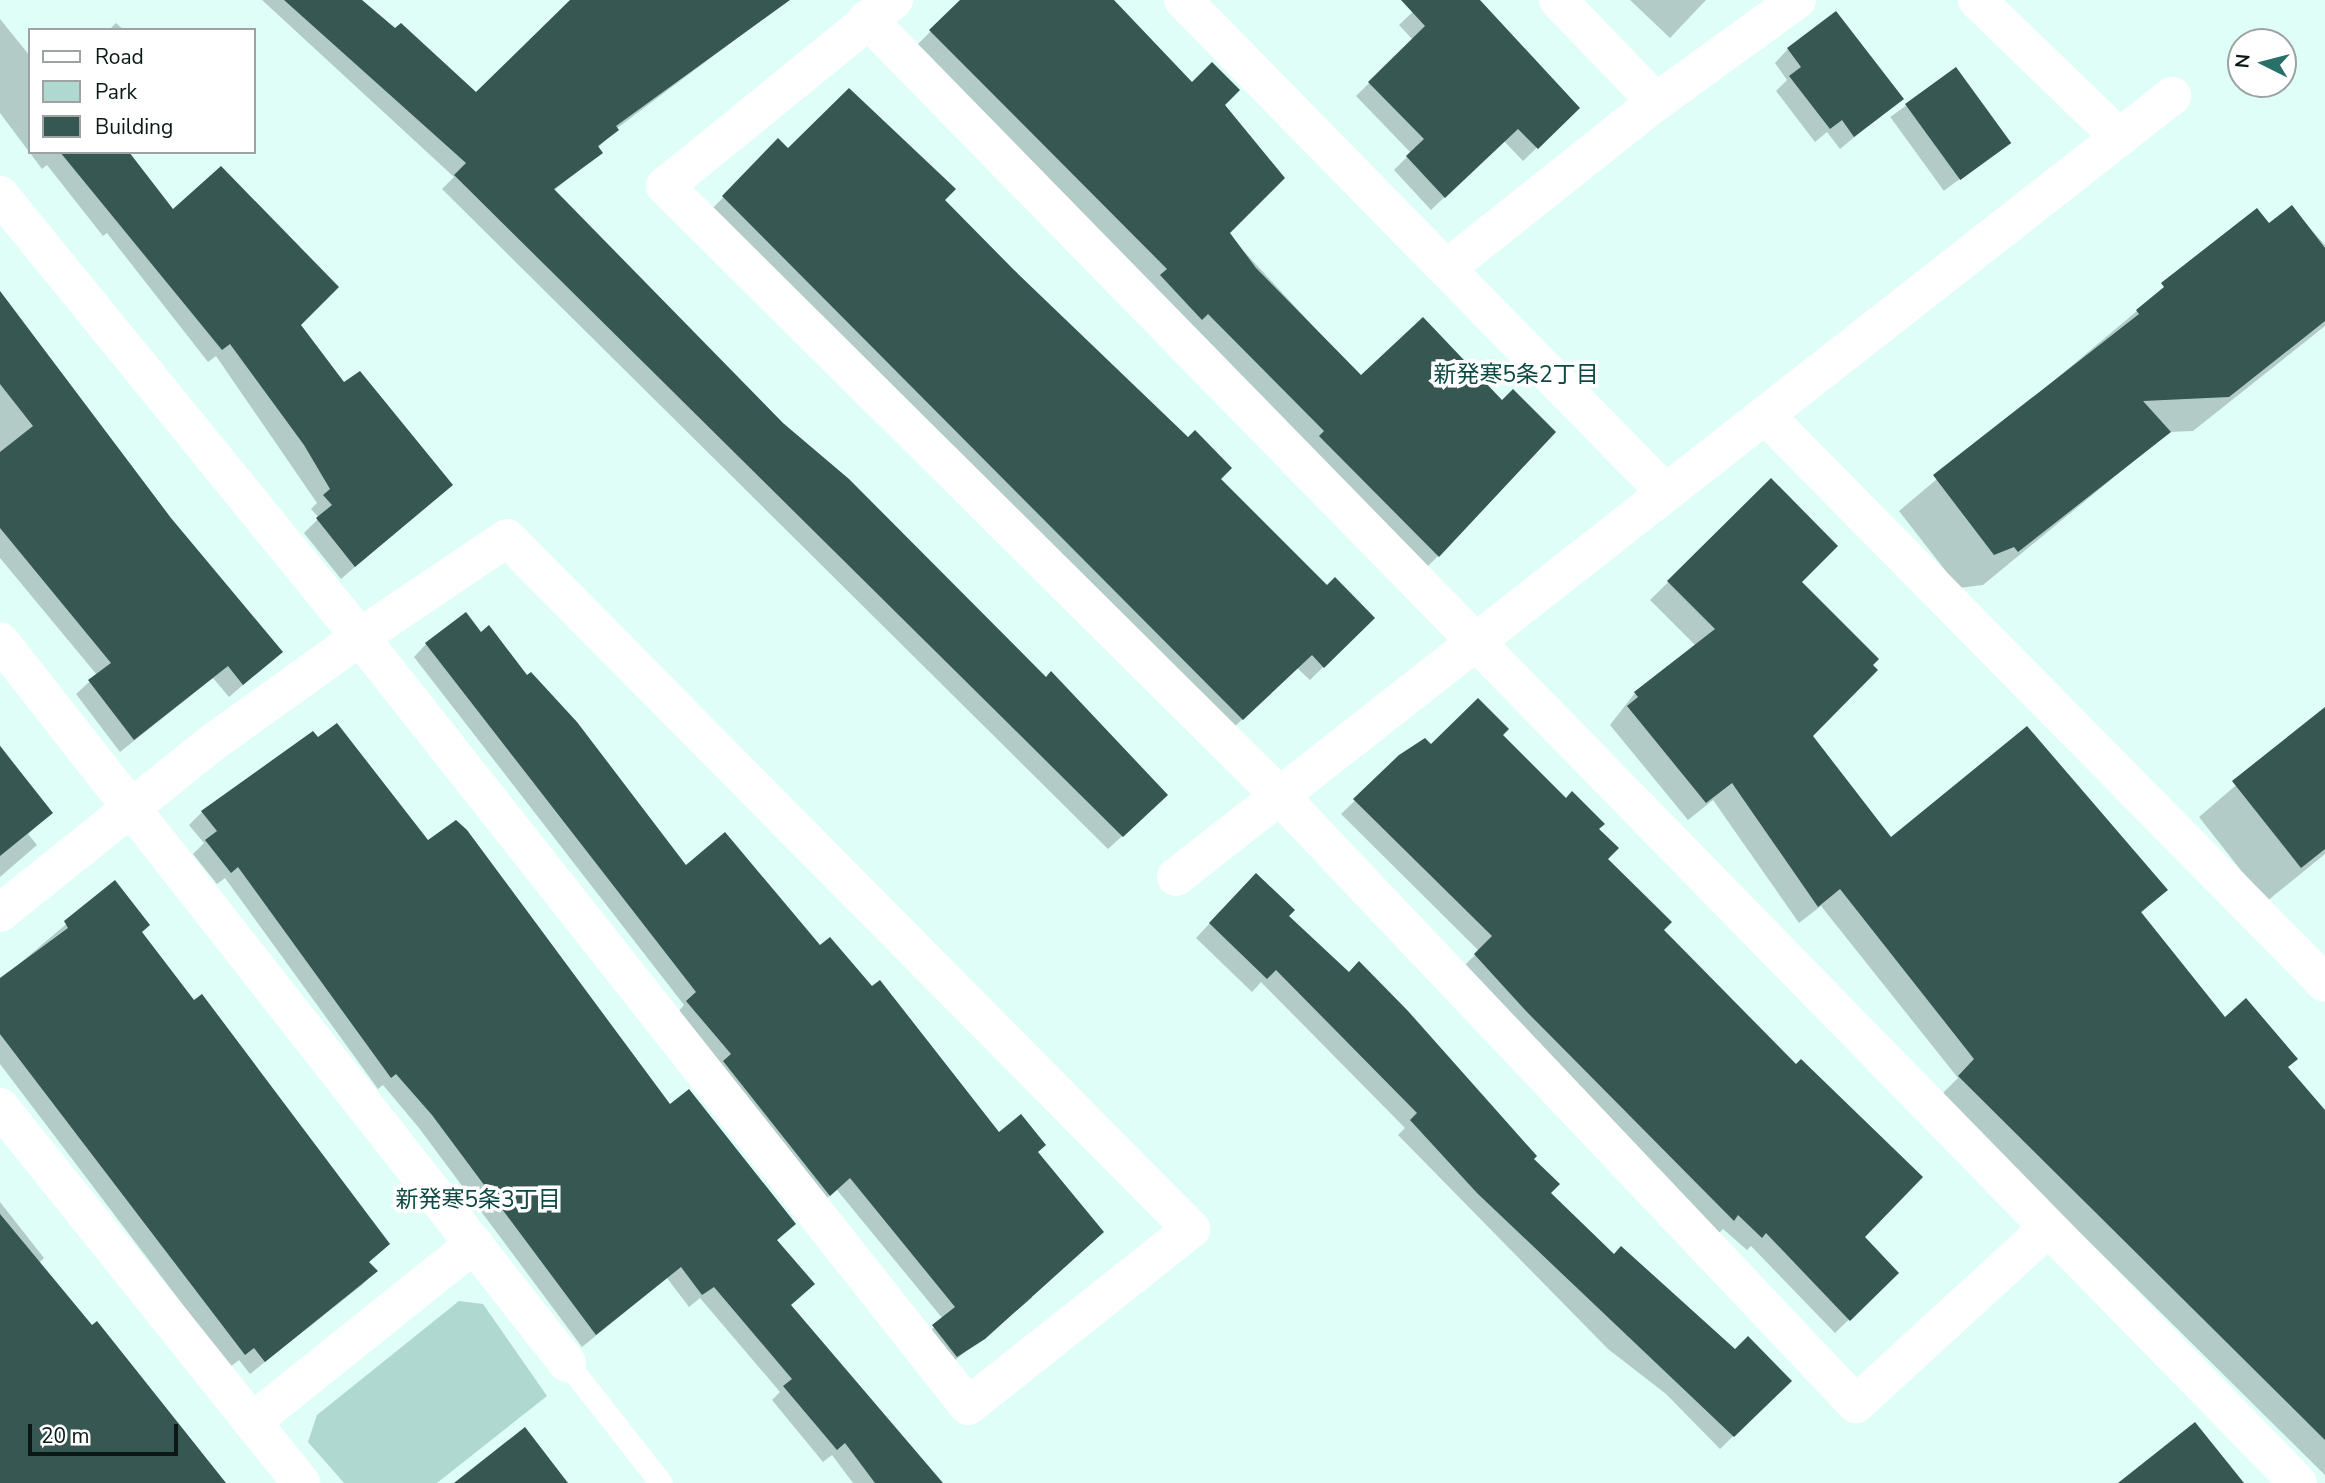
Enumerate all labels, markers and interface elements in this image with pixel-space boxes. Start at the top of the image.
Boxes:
legend [28,28,256,154]
north arrow [2227,28,2297,98]
text: Road [95,43,144,71]
text: N [2229,53,2257,69]
text: Park [95,78,137,106]
text: Building [95,113,173,141]
district label: 新発寒5条2丁目 [1433,361,1599,389]
district label: 新発寒5条3丁目 [395,1186,561,1214]
scale bar [32,1410,182,1454]
text: 20 m [41,1422,90,1450]

